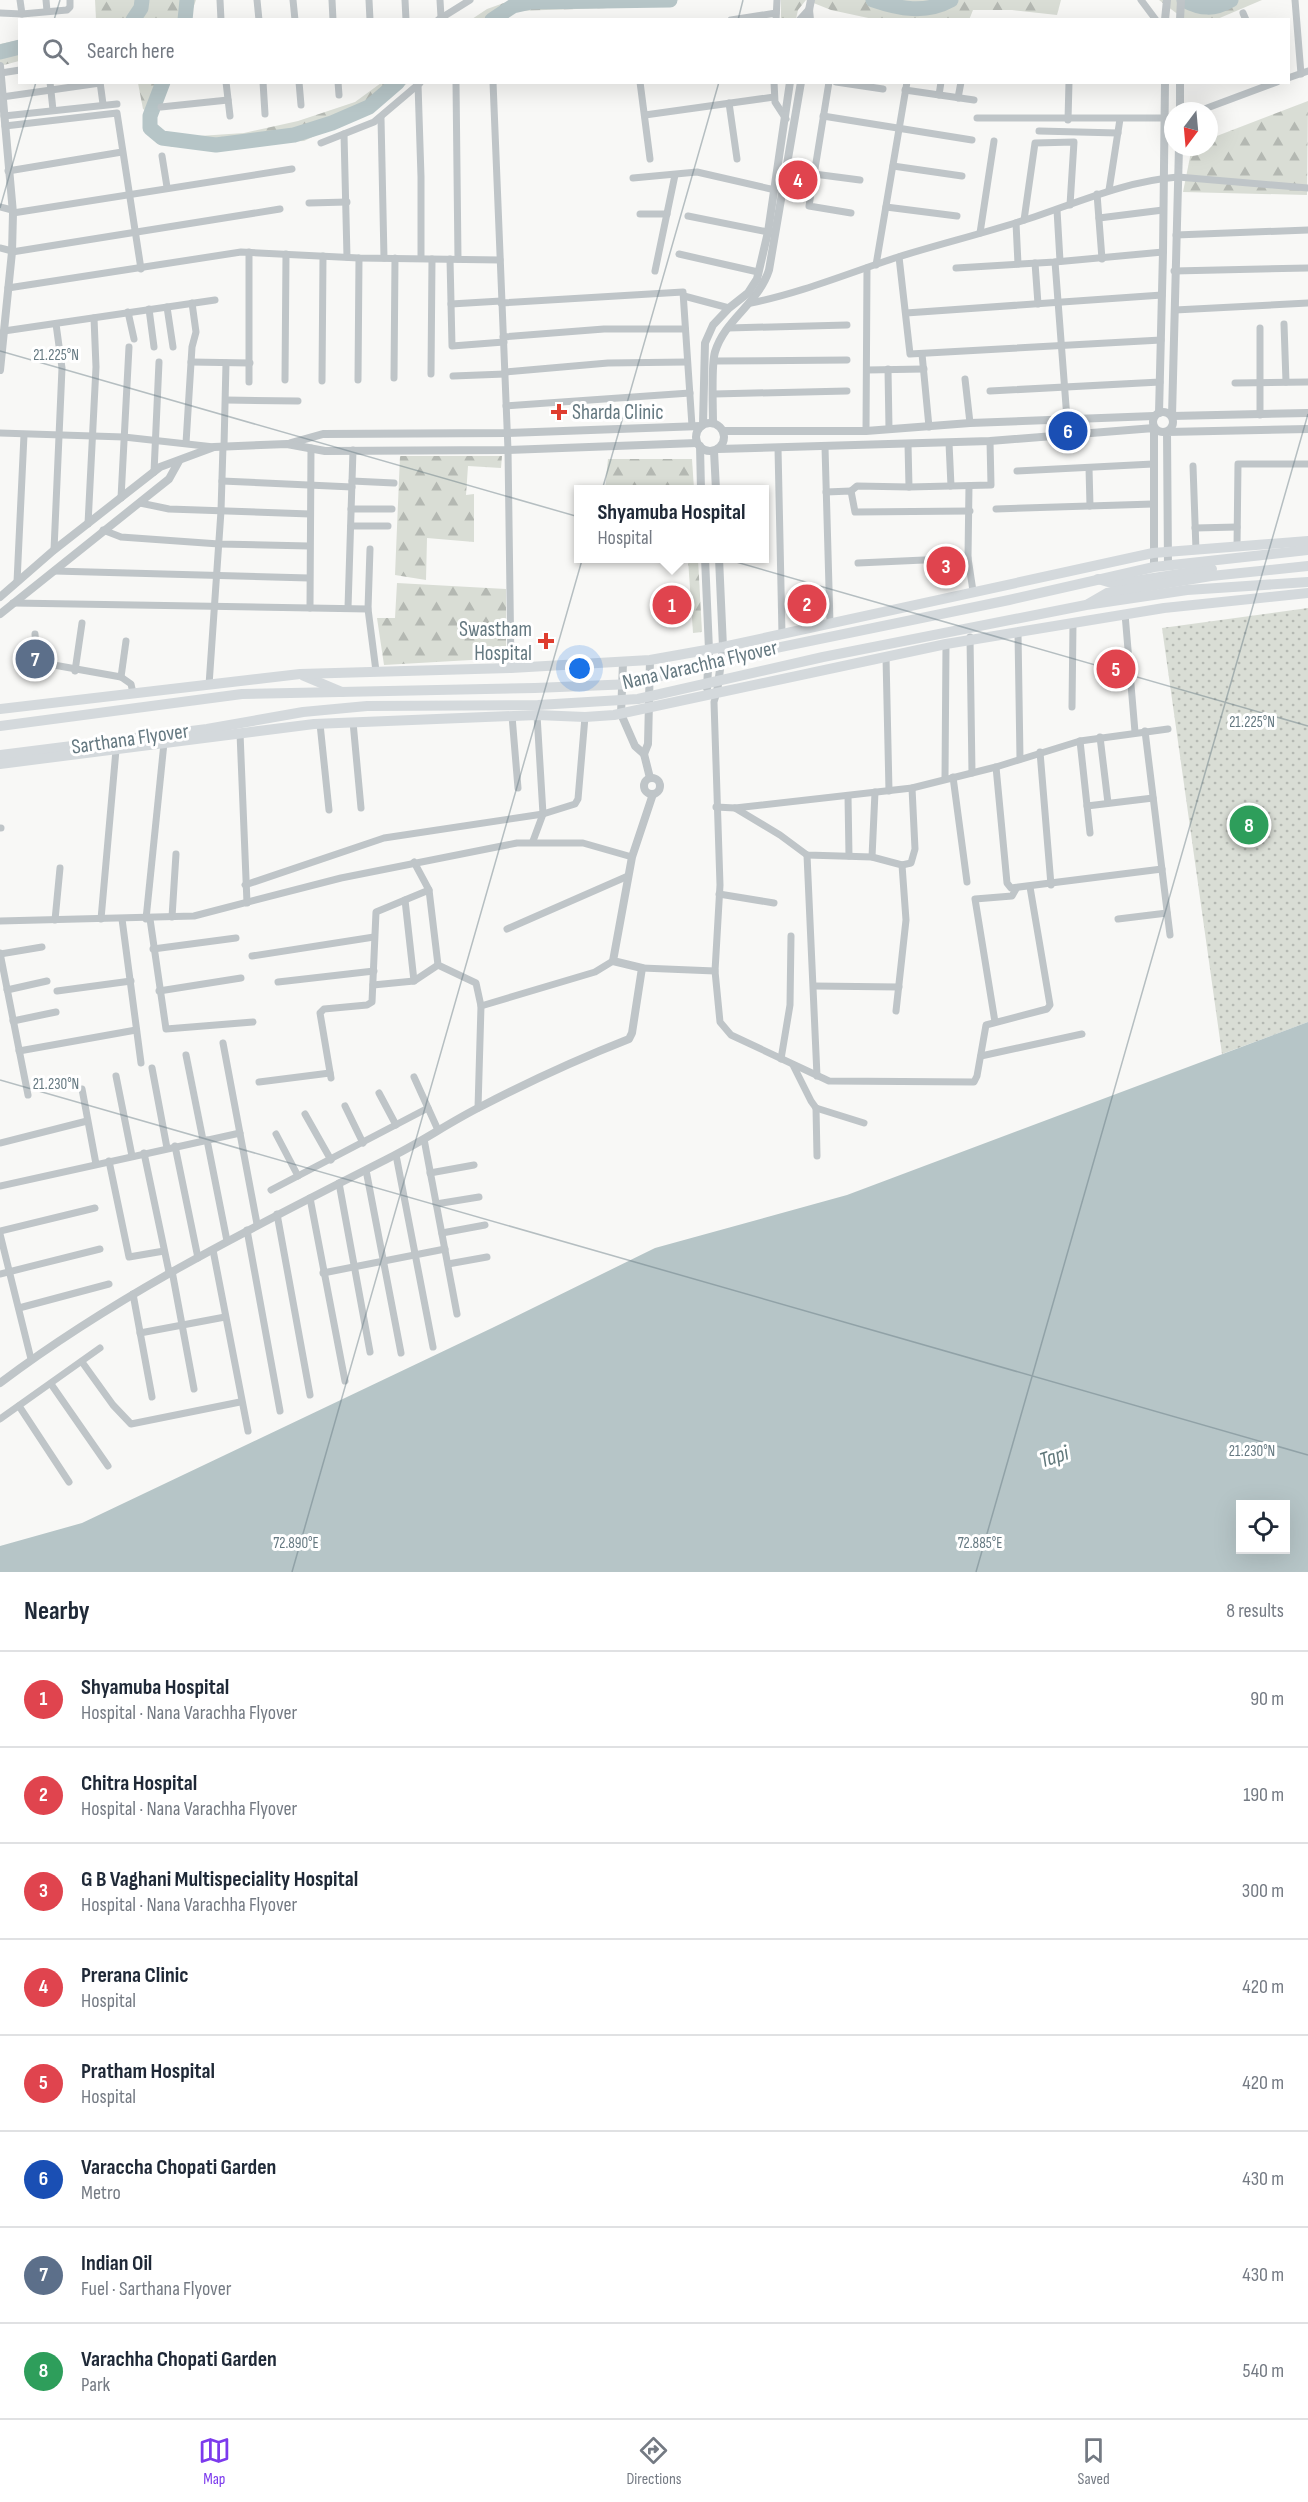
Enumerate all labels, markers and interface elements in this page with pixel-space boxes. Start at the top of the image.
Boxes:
search box [18,18,1290,84]
icon: search [39,35,72,68]
text: Search here [87,38,174,65]
north arrow [1164,102,1218,156]
pin: 4 [778,158,818,202]
text: 21.225°N [33,346,79,365]
place label: Sharda Clinic [572,400,664,425]
marker: Sharda Clinic [550,403,568,421]
pin: 6 [1048,408,1088,454]
popup [574,485,769,563]
text: Shyamuba Hospital [597,499,746,526]
text: Hospital [597,526,652,550]
pin: 3 [926,544,966,588]
pin: 1 [652,582,692,628]
pin: 2 [788,582,826,626]
place label: Swastham Hospital [459,617,532,666]
marker: Swastham Hospital [537,632,555,650]
street label: Nana Varachha Flyover [620,635,780,695]
pin: 7 [15,636,54,682]
pin: 5 [1096,646,1136,692]
your location [565,654,594,683]
text: 21.225°N [1229,713,1275,732]
street label: Sarthana Flyover [70,718,190,760]
pin: 8 [1230,802,1268,848]
text: 21.230°N [33,1075,79,1094]
water label: Tapi [1036,1439,1073,1474]
text: 21.230°N [1229,1442,1275,1461]
map controls [1236,1500,1290,1554]
button: locate [1236,1500,1290,1554]
text: 72.890°E [273,1534,319,1553]
text: 72.885°E [958,1534,1002,1553]
text: Nearby [24,1596,90,1627]
text: 8 results [1226,1599,1284,1623]
text: Shyamuba Hospital [81,1674,229,1701]
text: 1 [40,1687,47,1711]
text: 90 m [1250,1687,1284,1711]
text: Hospital · Nana Varachha Flyover [81,1701,297,1725]
text: Chitra Hospital [81,1770,197,1797]
text: 2 [39,1783,48,1807]
text: 190 m [1243,1783,1284,1807]
text: Hospital · Nana Varachha Flyover [81,1797,297,1821]
text: G B Vaghani Multispeciality Hospital [81,1866,358,1893]
text: 3 [39,1879,48,1903]
text: 300 m [1242,1879,1284,1903]
text: Hospital · Nana Varachha Flyover [81,1893,297,1917]
text: Prerana Clinic [81,1962,189,1989]
text: 4 [39,1975,48,1999]
text: 420 m [1242,1975,1284,1999]
text: Hospital [81,1989,136,2013]
text: Pratham Hospital [81,2058,215,2085]
text: 5 [39,2071,48,2095]
text: 420 m [1242,2071,1284,2095]
text: Hospital [81,2085,136,2109]
text: Varaccha Chopati Garden [81,2154,276,2181]
text: 6 [39,2167,48,2191]
text: 430 m [1242,2167,1284,2191]
text: Metro [81,2181,121,2205]
text: Indian Oil [81,2250,152,2277]
text: 7 [39,2263,48,2287]
text: 430 m [1242,2263,1284,2287]
text: Fuel · Sarthana Flyover [81,2277,231,2301]
text: Varachha Chopati Garden [81,2346,277,2373]
text: 8 [39,2359,48,2383]
text: 540 m [1243,2359,1284,2383]
text: Park [81,2373,110,2397]
tab: Map [198,2434,231,2489]
tab: Directions [626,2434,682,2489]
tab: Saved [1077,2434,1110,2489]

